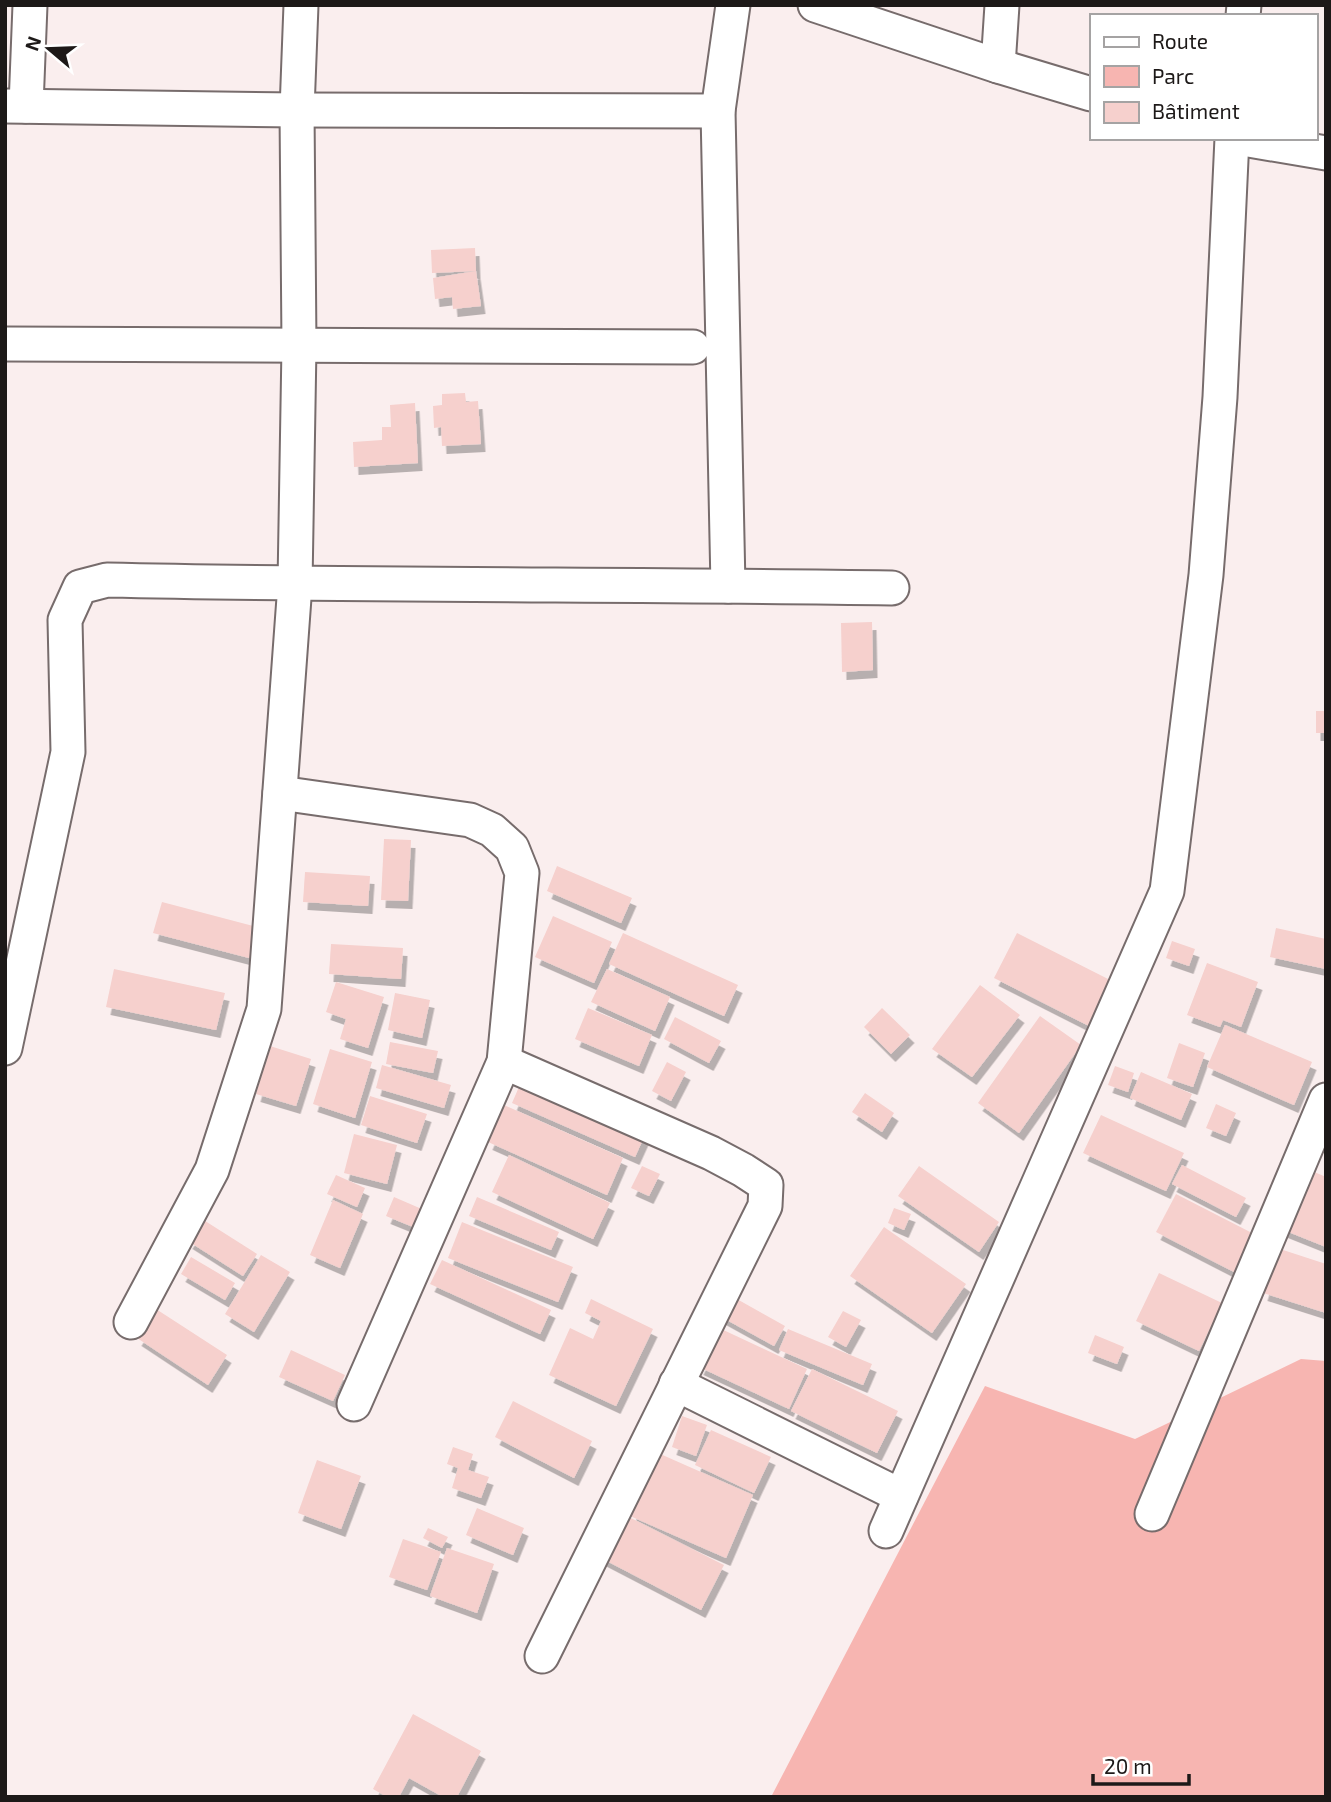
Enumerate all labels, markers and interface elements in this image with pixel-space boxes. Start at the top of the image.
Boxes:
north arrow [14,14,84,84]
legend [1090,14,1317,140]
text: Route [1152,28,1208,53]
text: N [19,33,46,54]
text: Parc [1152,63,1194,88]
text: Bâtiment [1152,98,1240,123]
scale bar [1093,1742,1189,1786]
text: 20 m [1104,1753,1152,1778]

